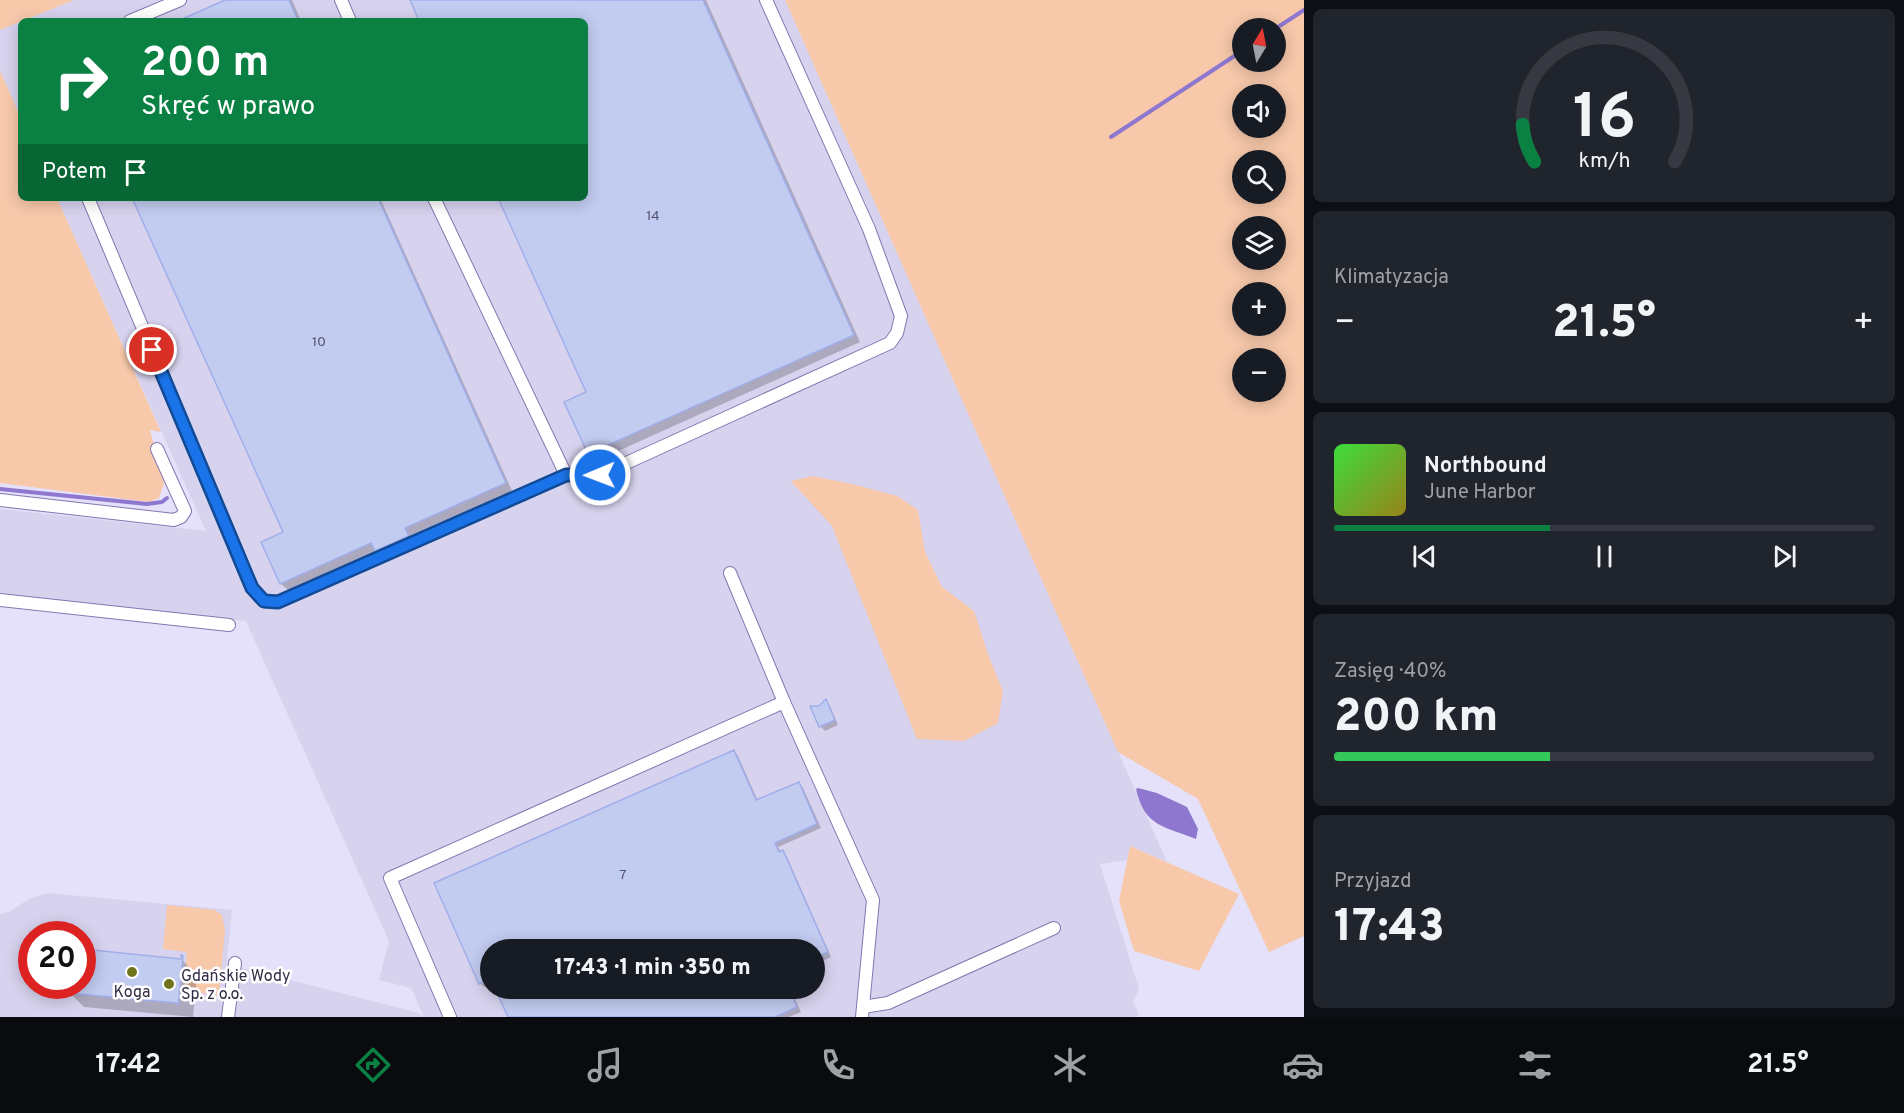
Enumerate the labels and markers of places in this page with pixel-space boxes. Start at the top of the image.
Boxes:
pin [126,324,177,375]
marker: Koga [125,965,139,979]
place label: Gdańskie Wody Sp. z o.o. [181,967,291,1005]
marker: Gdańskie Wody Sp. z o.o. [162,977,176,991]
place label: Koga [114,983,150,1003]

